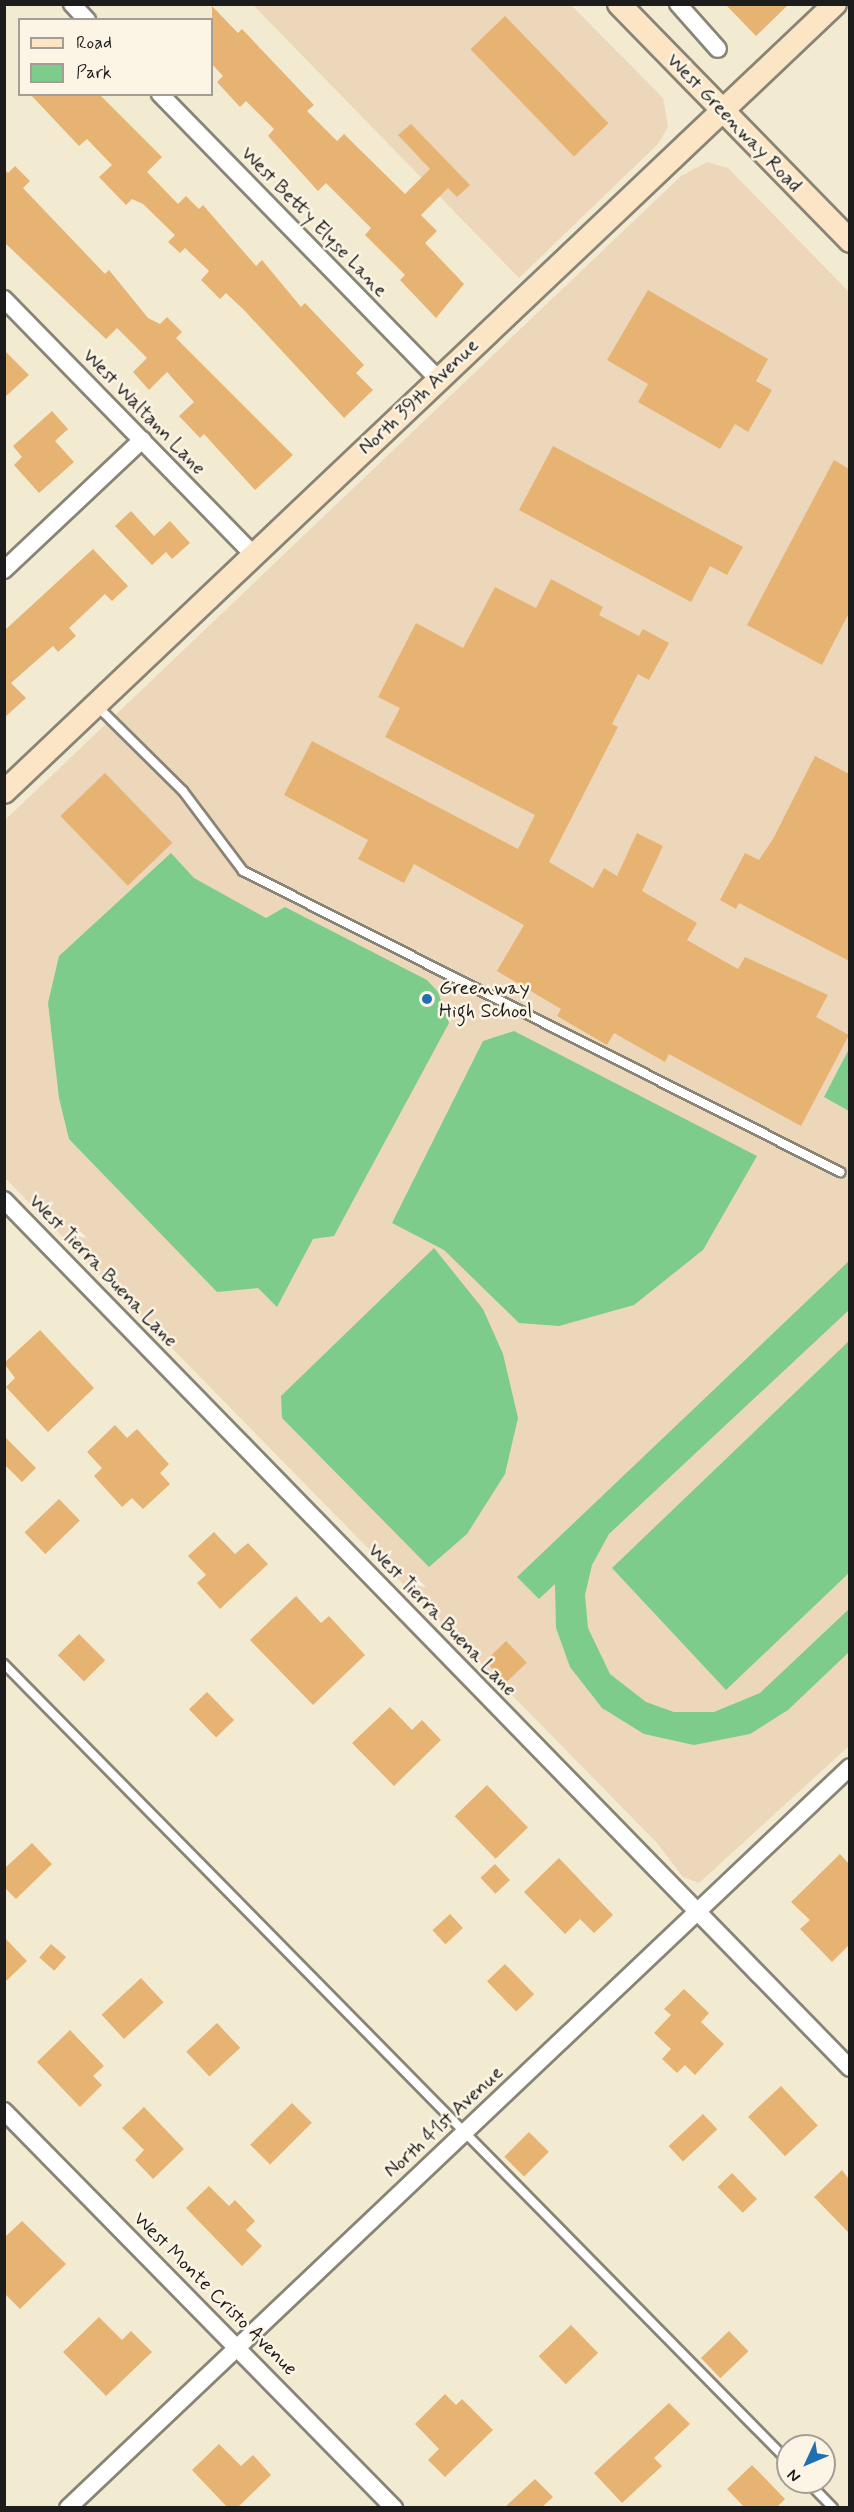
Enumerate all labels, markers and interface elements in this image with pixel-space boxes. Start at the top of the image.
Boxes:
legend [18,18,213,96]
text: Road [76,31,112,55]
street label: West Greenway Road [662,49,806,197]
text: Park [76,61,112,85]
street label: West Betty Elyse Lane [237,143,391,301]
street label: North 39th Avenue [354,334,484,460]
street label: West Waltann Lane [77,343,211,481]
place label: Greenway High School [439,976,532,1023]
marker: Greenway High School [420,992,434,1006]
street label: West Tierra Buena Lane [23,1189,183,1353]
street label: West Tierra Buena Lane [362,1538,522,1702]
street label: North 41st Avenue [380,2061,508,2183]
street label: West Monte Cristo Avenue [127,2206,303,2382]
north arrow [776,2434,836,2494]
text: N [783,2464,805,2487]

